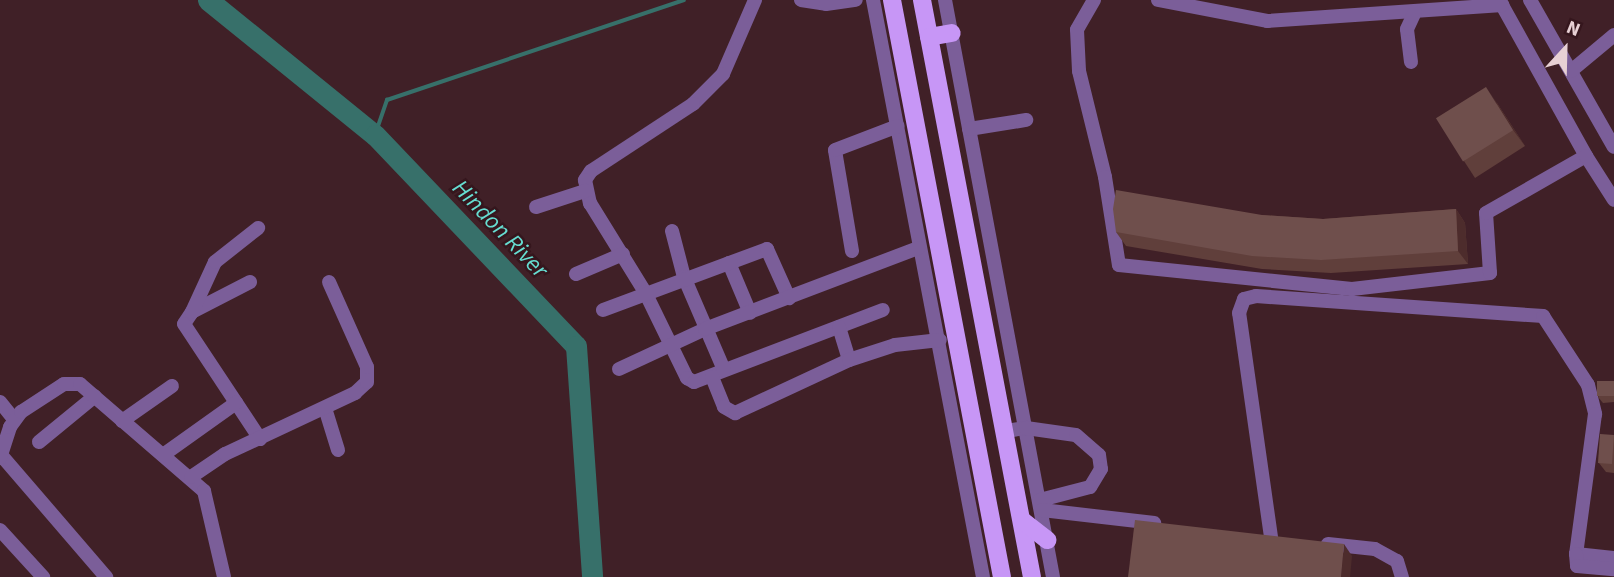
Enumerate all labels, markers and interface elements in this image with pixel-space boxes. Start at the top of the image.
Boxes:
north arrow [1530,14,1600,84]
text: N [1562,14,1584,44]
water label: Hindon River [446,174,554,284]

